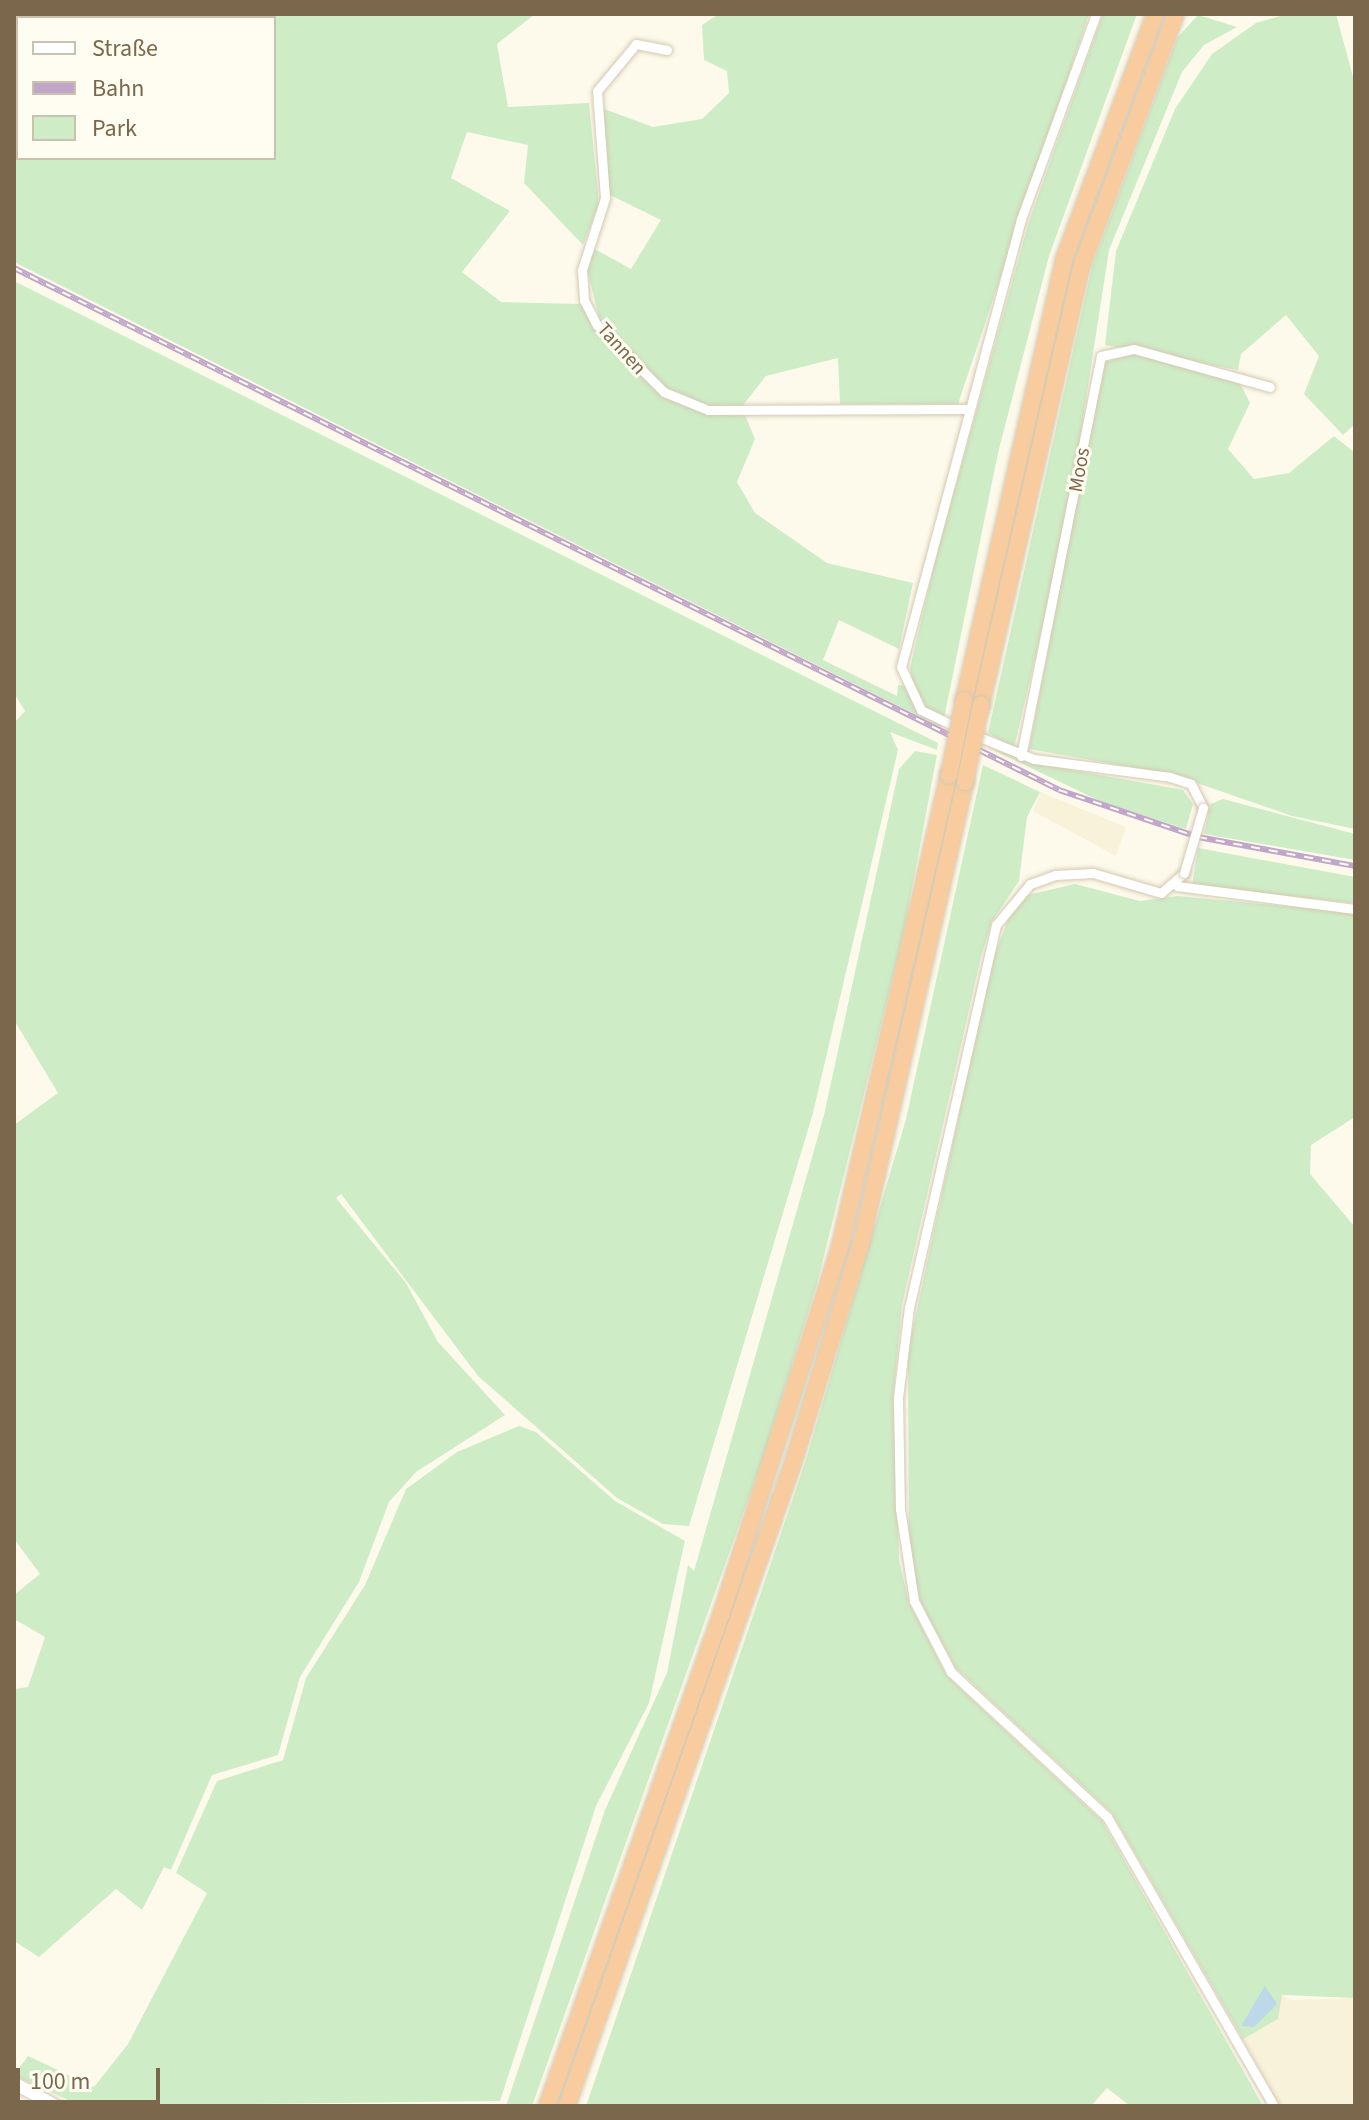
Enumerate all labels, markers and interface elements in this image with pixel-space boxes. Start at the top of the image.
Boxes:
legend [16,16,276,160]
text: Straße [92,31,158,66]
text: Bahn [92,71,144,106]
text: Park [92,111,137,146]
street label: Tannen [591,318,651,380]
street label: Moos [1064,446,1096,494]
scale bar [20,2052,164,2102]
text: 100 m [30,2064,90,2099]

